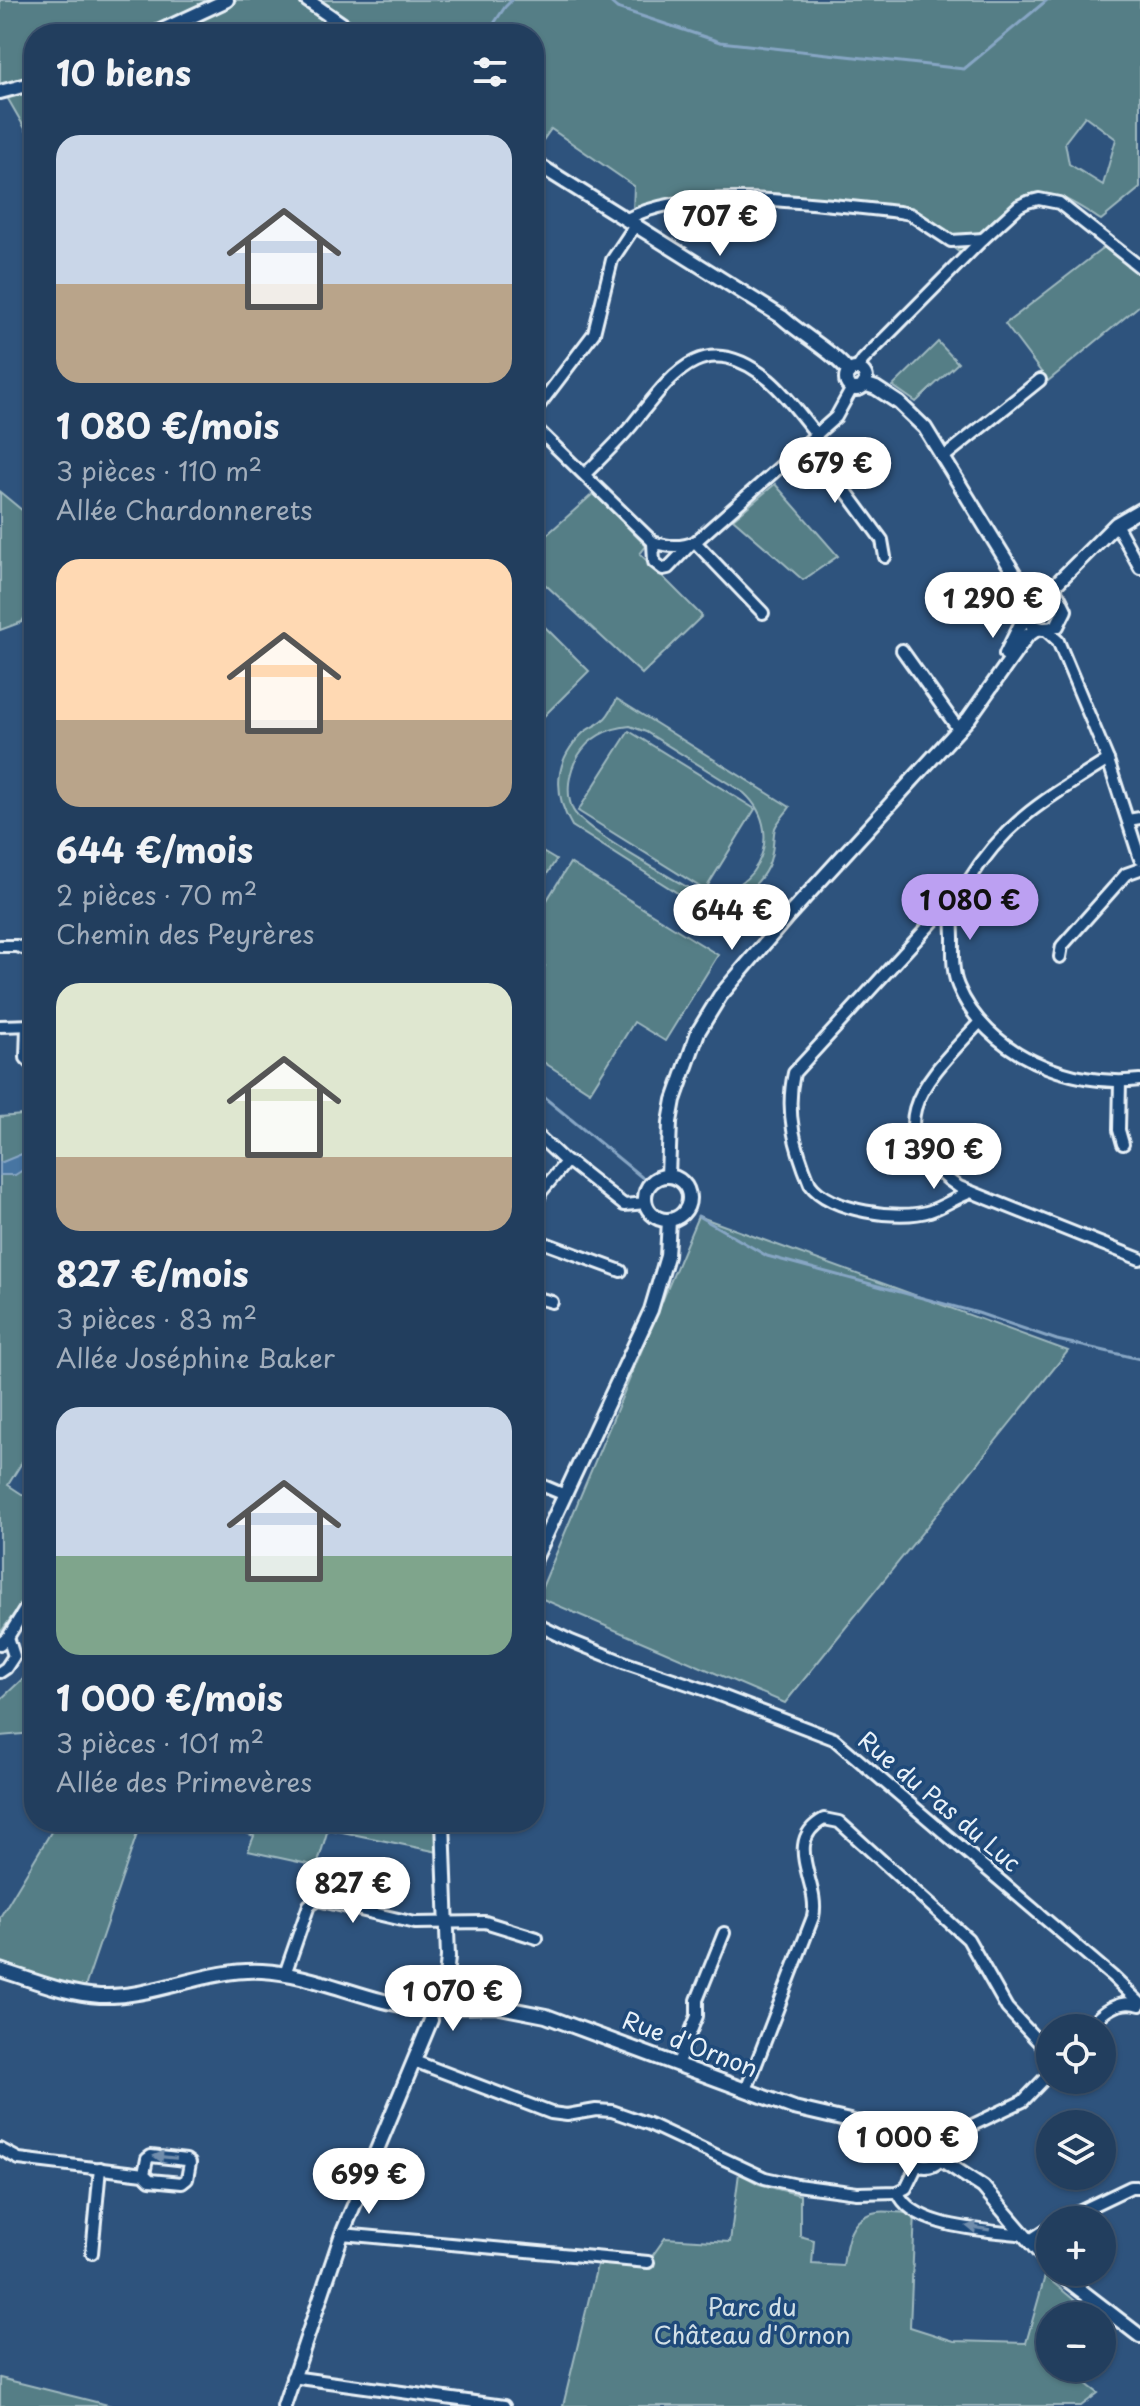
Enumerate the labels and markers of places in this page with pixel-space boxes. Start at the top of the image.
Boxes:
pin: 707 € [664,190,776,258]
pin: 679 € [779,437,891,505]
pin: 1 290 € [919,572,1067,640]
pin: 1 080 € [896,874,1044,942]
pin: 644 € [676,884,788,952]
pin: 1 390 € [860,1123,1008,1191]
pin: 827 € [297,1857,409,1925]
pin: 1 070 € [379,1965,527,2033]
pin: 1 000 € [834,2111,982,2179]
pin: 699 € [313,2148,425,2216]

